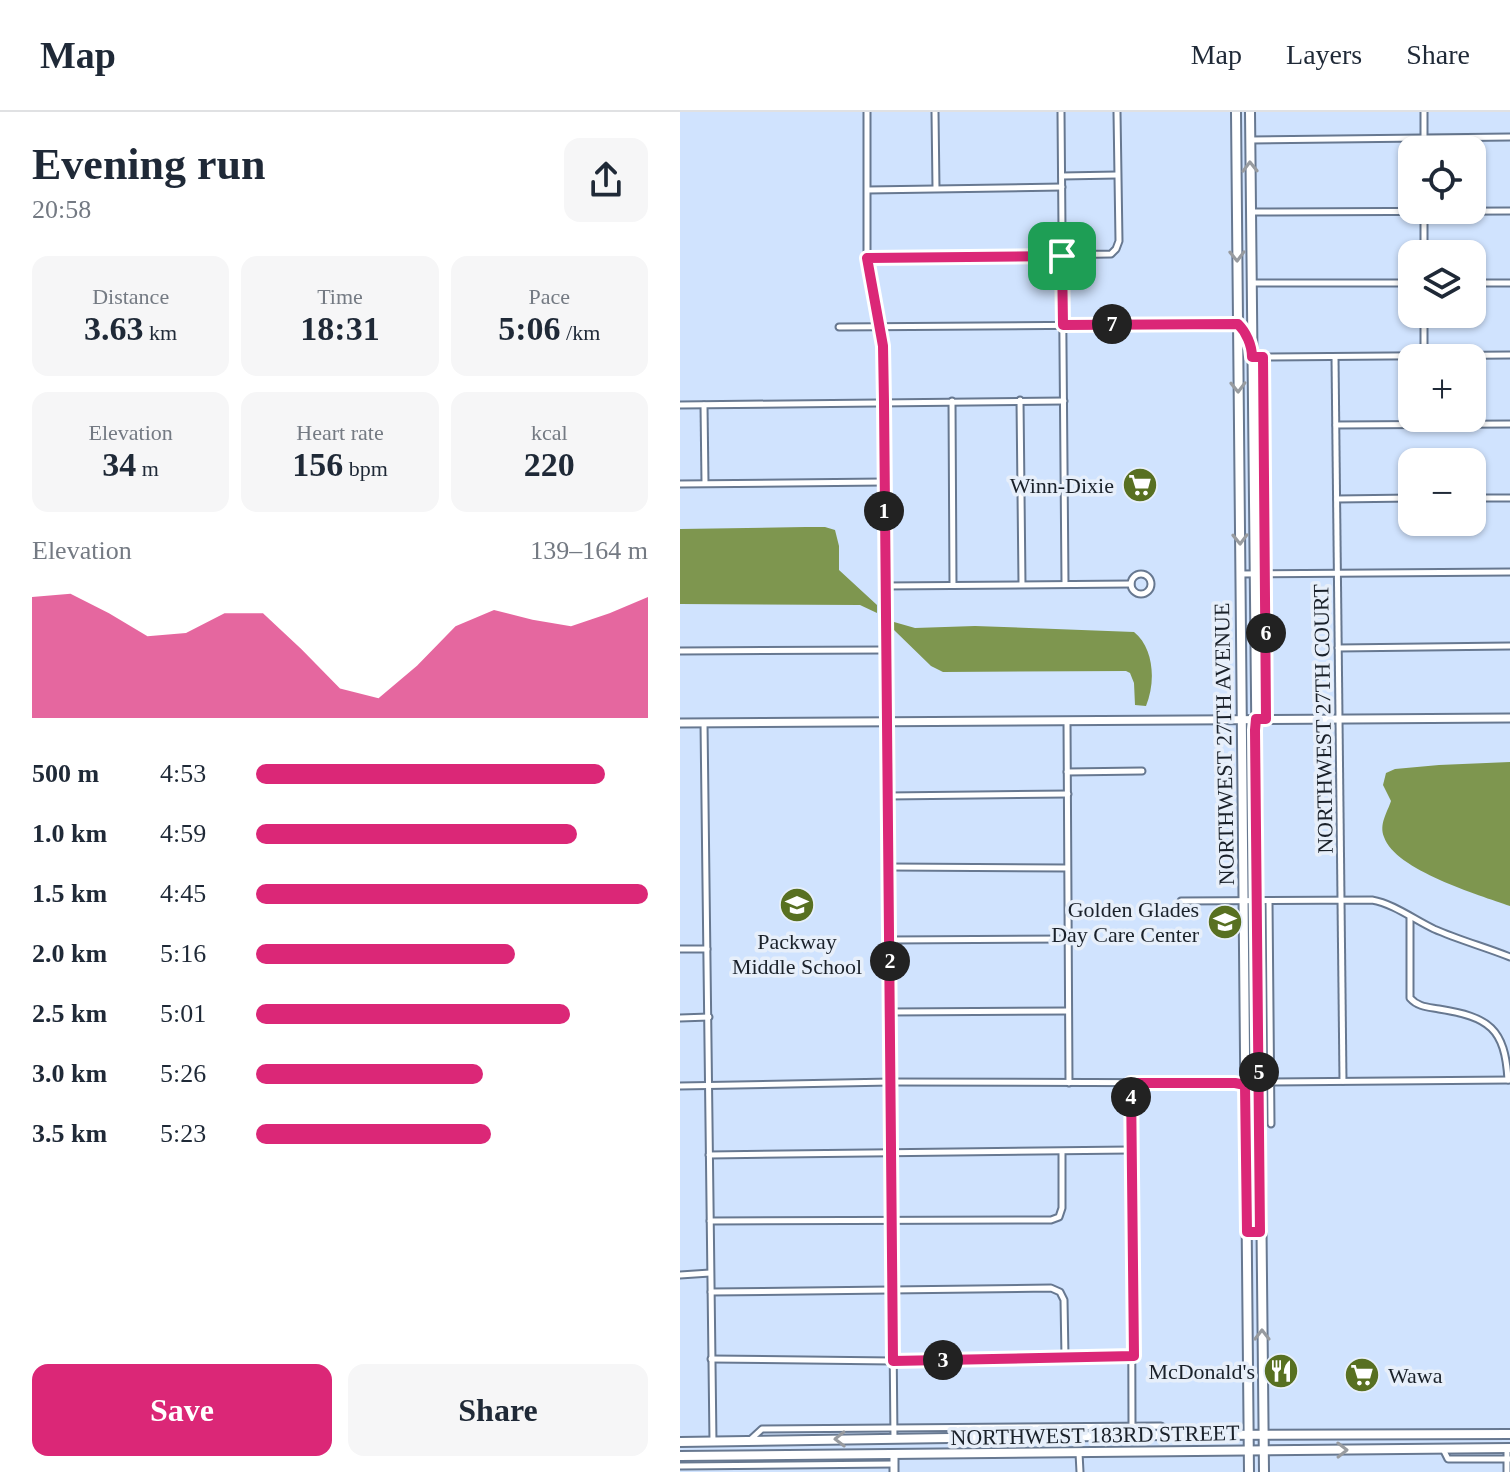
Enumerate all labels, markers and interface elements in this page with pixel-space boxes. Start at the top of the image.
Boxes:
text: Map [40,34,116,76]
text: Map [1191,39,1242,70]
text: Layers [1286,39,1362,70]
text: Share [1406,39,1470,70]
map controls [1398,136,1486,536]
button: locate [1398,136,1486,224]
button: share [564,138,648,222]
text: Evening run [32,140,266,189]
one-way arrow [1241,160,1259,173]
text: 20:58 [32,195,91,224]
pin [1028,222,1096,290]
icon: arrive [1040,234,1084,278]
button: layers [1398,240,1486,328]
one-way arrow [1228,250,1246,263]
text: Distance [92,284,169,309]
text: Time [317,284,363,309]
text: Pace [529,284,570,309]
pin: 7 [1092,304,1132,344]
text: 3.63 [84,310,144,347]
text: 18:31 [300,310,380,347]
text: 5:06 [498,310,561,347]
text: 7 [1107,311,1118,336]
text: km [144,320,177,345]
text: /km [561,320,600,345]
button: + [1398,344,1486,432]
one-way arrow [1229,381,1247,394]
text: Elevation [89,420,173,445]
text: Heart rate [296,420,384,445]
text: kcal [531,420,568,445]
text: 34 [102,446,136,483]
text: 156 [292,446,343,483]
text: 220 [524,446,575,483]
button: − [1398,448,1486,536]
text: m [136,456,159,481]
text: bpm [343,456,388,481]
supermarket icon: Winn-Dixie [1121,466,1159,504]
place label: Winn-Dixie [1010,473,1114,498]
pin: 1 [864,491,904,531]
text: 1 [879,498,890,523]
one-way arrow [1231,533,1249,546]
text: Elevation [32,536,132,565]
text: 139–164 m [530,536,648,565]
street label: NORTHWEST 27TH COURT [1308,583,1338,854]
street label: NORTHWEST 27TH AVENUE [1209,602,1239,886]
pin: 6 [1246,613,1286,653]
text: 6 [1261,620,1272,645]
text: 500 m [32,759,99,788]
text: 4:53 [160,759,206,788]
text: 1.0 km [32,819,107,848]
text: 4:59 [160,819,206,848]
text: 1.5 km [32,879,107,908]
text: 4:45 [160,879,206,908]
school or university icon: Packway Middle School [778,886,816,924]
place label: Golden Glades Day Care Center [1051,897,1200,947]
school or university icon: Golden Glades Day Care Center [1206,903,1244,941]
place label: Packway Middle School [732,929,862,979]
text: 2.0 km [32,939,107,968]
text: 5:16 [160,939,206,968]
pin: 2 [870,941,910,981]
text: 2 [885,948,896,973]
text: 2.5 km [32,999,107,1028]
text: 5:01 [160,999,206,1028]
pin: 5 [1239,1052,1279,1092]
text: 3.0 km [32,1059,107,1088]
text: 5:26 [160,1059,206,1088]
text: 5 [1254,1059,1265,1084]
pin: 4 [1111,1077,1151,1117]
text: 4 [1126,1084,1137,1109]
text: 3.5 km [32,1119,107,1148]
text: 5:23 [160,1119,206,1148]
one-way arrow [1253,1328,1271,1341]
pin: 3 [923,1340,963,1380]
text: 3 [938,1347,949,1372]
restaurant icon: McDonald's [1262,1352,1300,1390]
supermarket icon: Wawa [1343,1356,1381,1394]
place label: McDonald's [1148,1359,1255,1384]
place label: Wawa [1388,1363,1443,1388]
button: Save [32,1364,332,1456]
button: Share [348,1364,648,1456]
street label: NORTHWEST 183RD STREET [950,1420,1240,1450]
one-way arrow [833,1431,846,1448]
one-way arrow [1336,1441,1349,1459]

